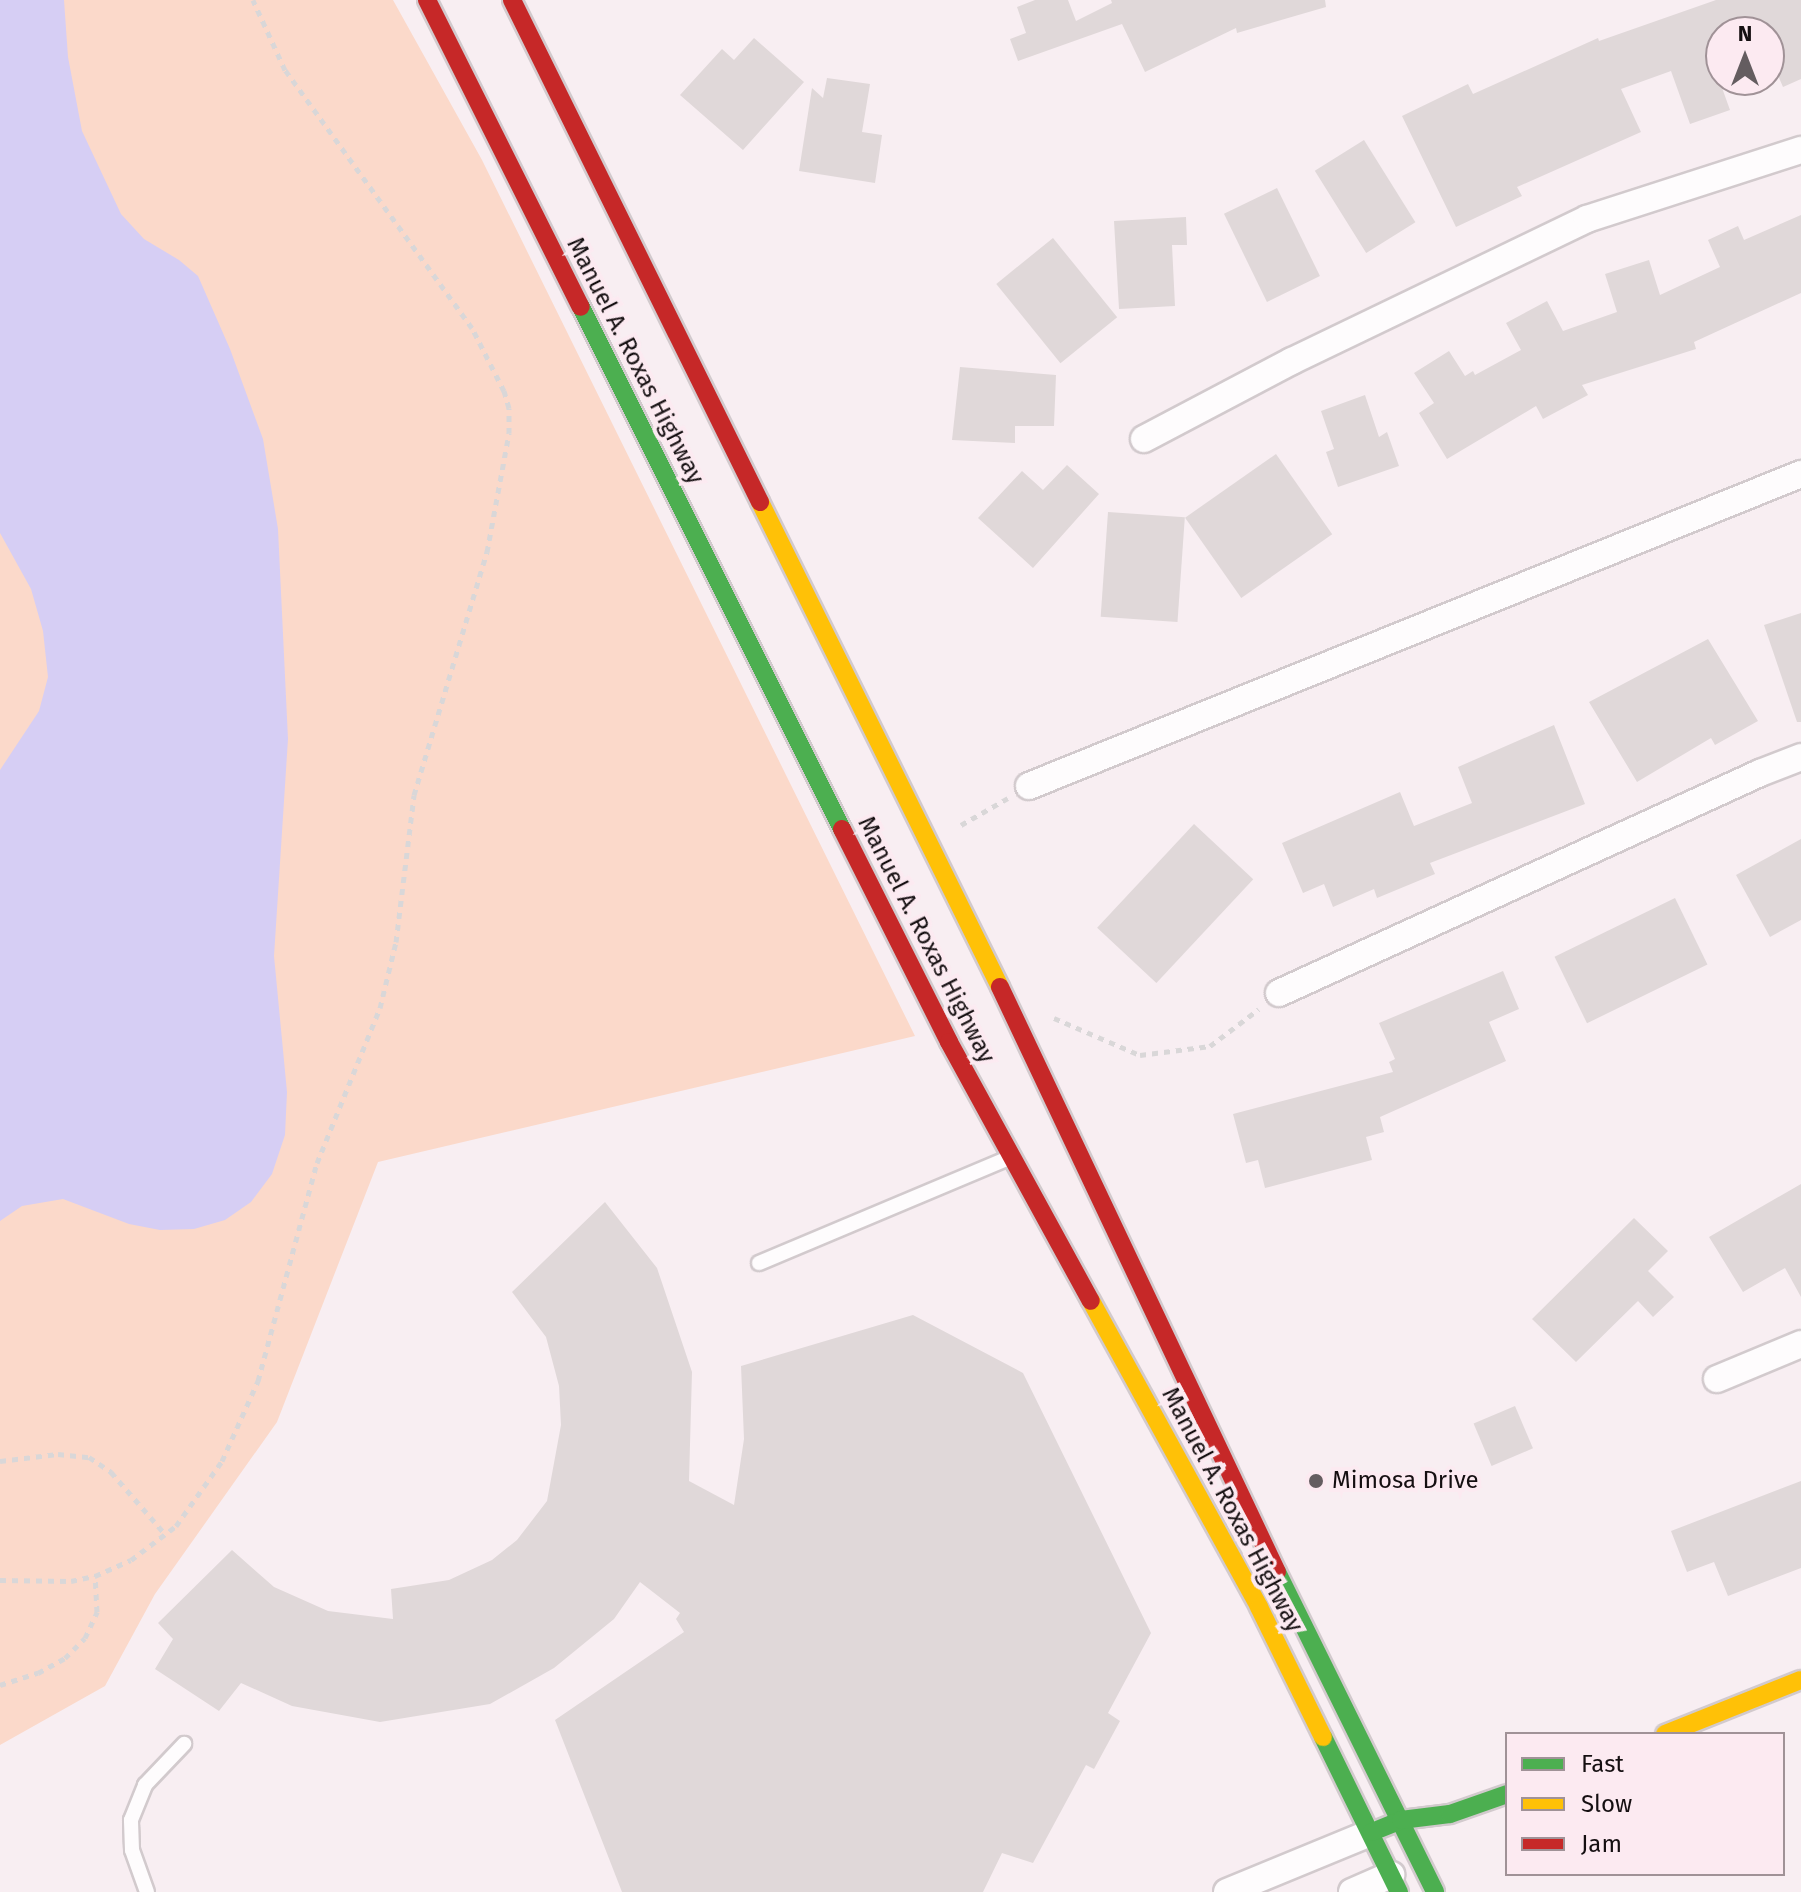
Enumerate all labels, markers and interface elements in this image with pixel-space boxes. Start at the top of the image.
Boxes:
north arrow [1705,16,1785,96]
text: N [1738,20,1752,47]
street label: Manuel A. Roxas Highway [560,233,710,489]
street label: Manuel A. Roxas Highway [851,812,1001,1068]
street label: Manuel A. Roxas Highway [1155,1383,1309,1637]
place label: Mimosa Drive [1332,1467,1479,1495]
marker: Mimosa Drive [1307,1472,1325,1490]
legend [1505,1732,1785,1876]
text: Fast [1581,1750,1624,1778]
text: Slow [1581,1790,1632,1818]
text: Jam [1581,1830,1622,1858]

